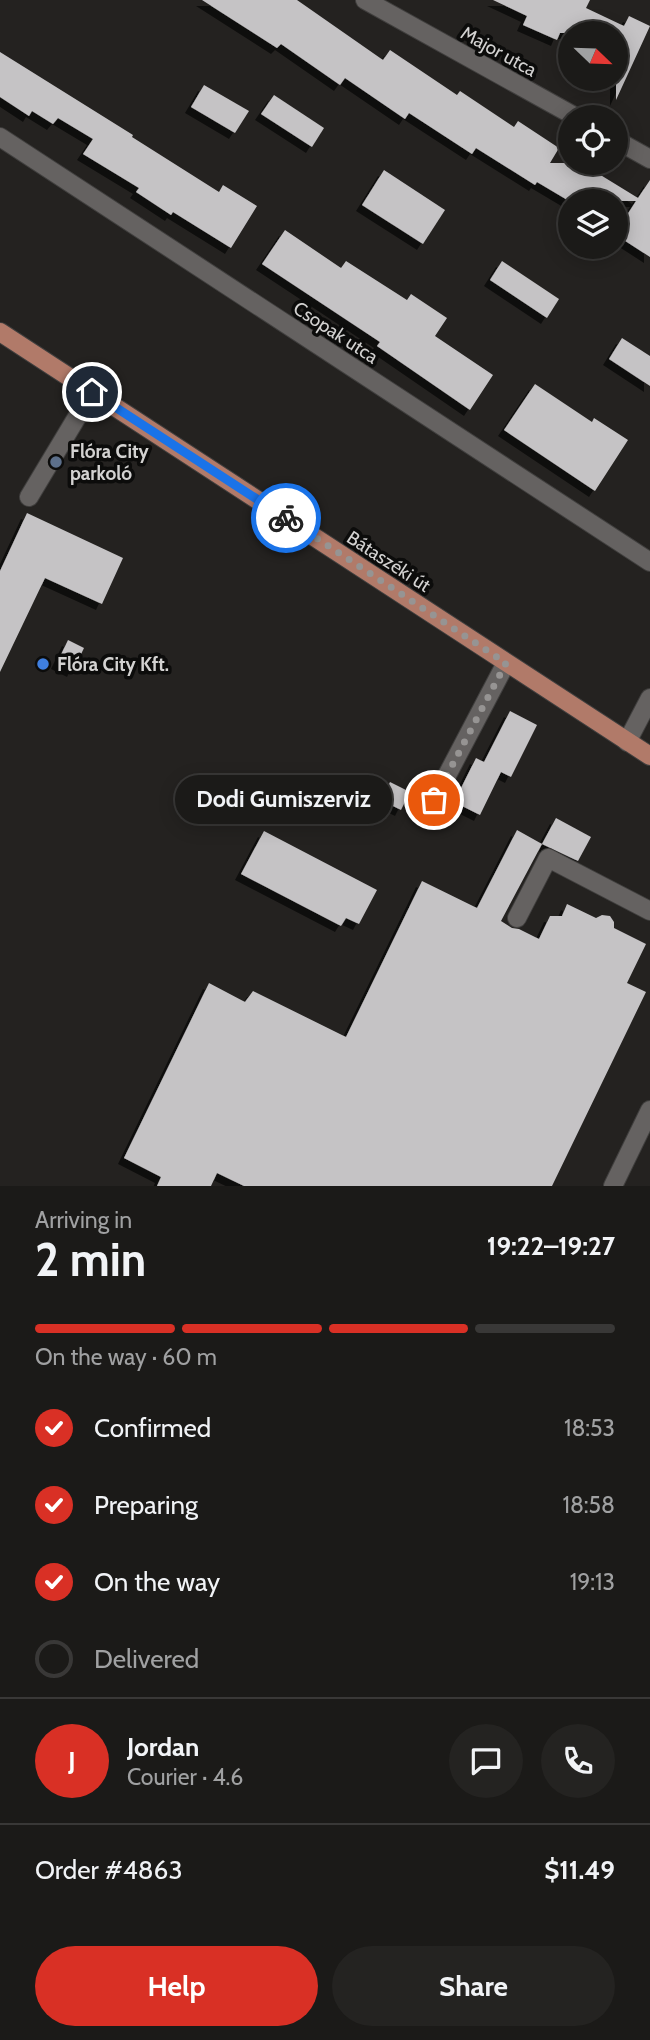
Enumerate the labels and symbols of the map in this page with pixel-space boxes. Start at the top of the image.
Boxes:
street label: Major utca [457,21,541,82]
north arrow [558,21,628,91]
street label: Csopak utca [289,296,382,368]
pin [62,362,122,422]
place label: Flóra City parkoló [70,440,150,485]
marker: Flóra City parkoló [48,454,64,470]
courier [251,483,321,553]
street label: Bátaszéki út [342,526,435,597]
place label: Flóra City Kft. [57,653,169,676]
marker: Flóra City Kft. [35,656,51,672]
pin [404,770,464,830]
callout: Dodi Gumiszerviz [175,776,392,824]

